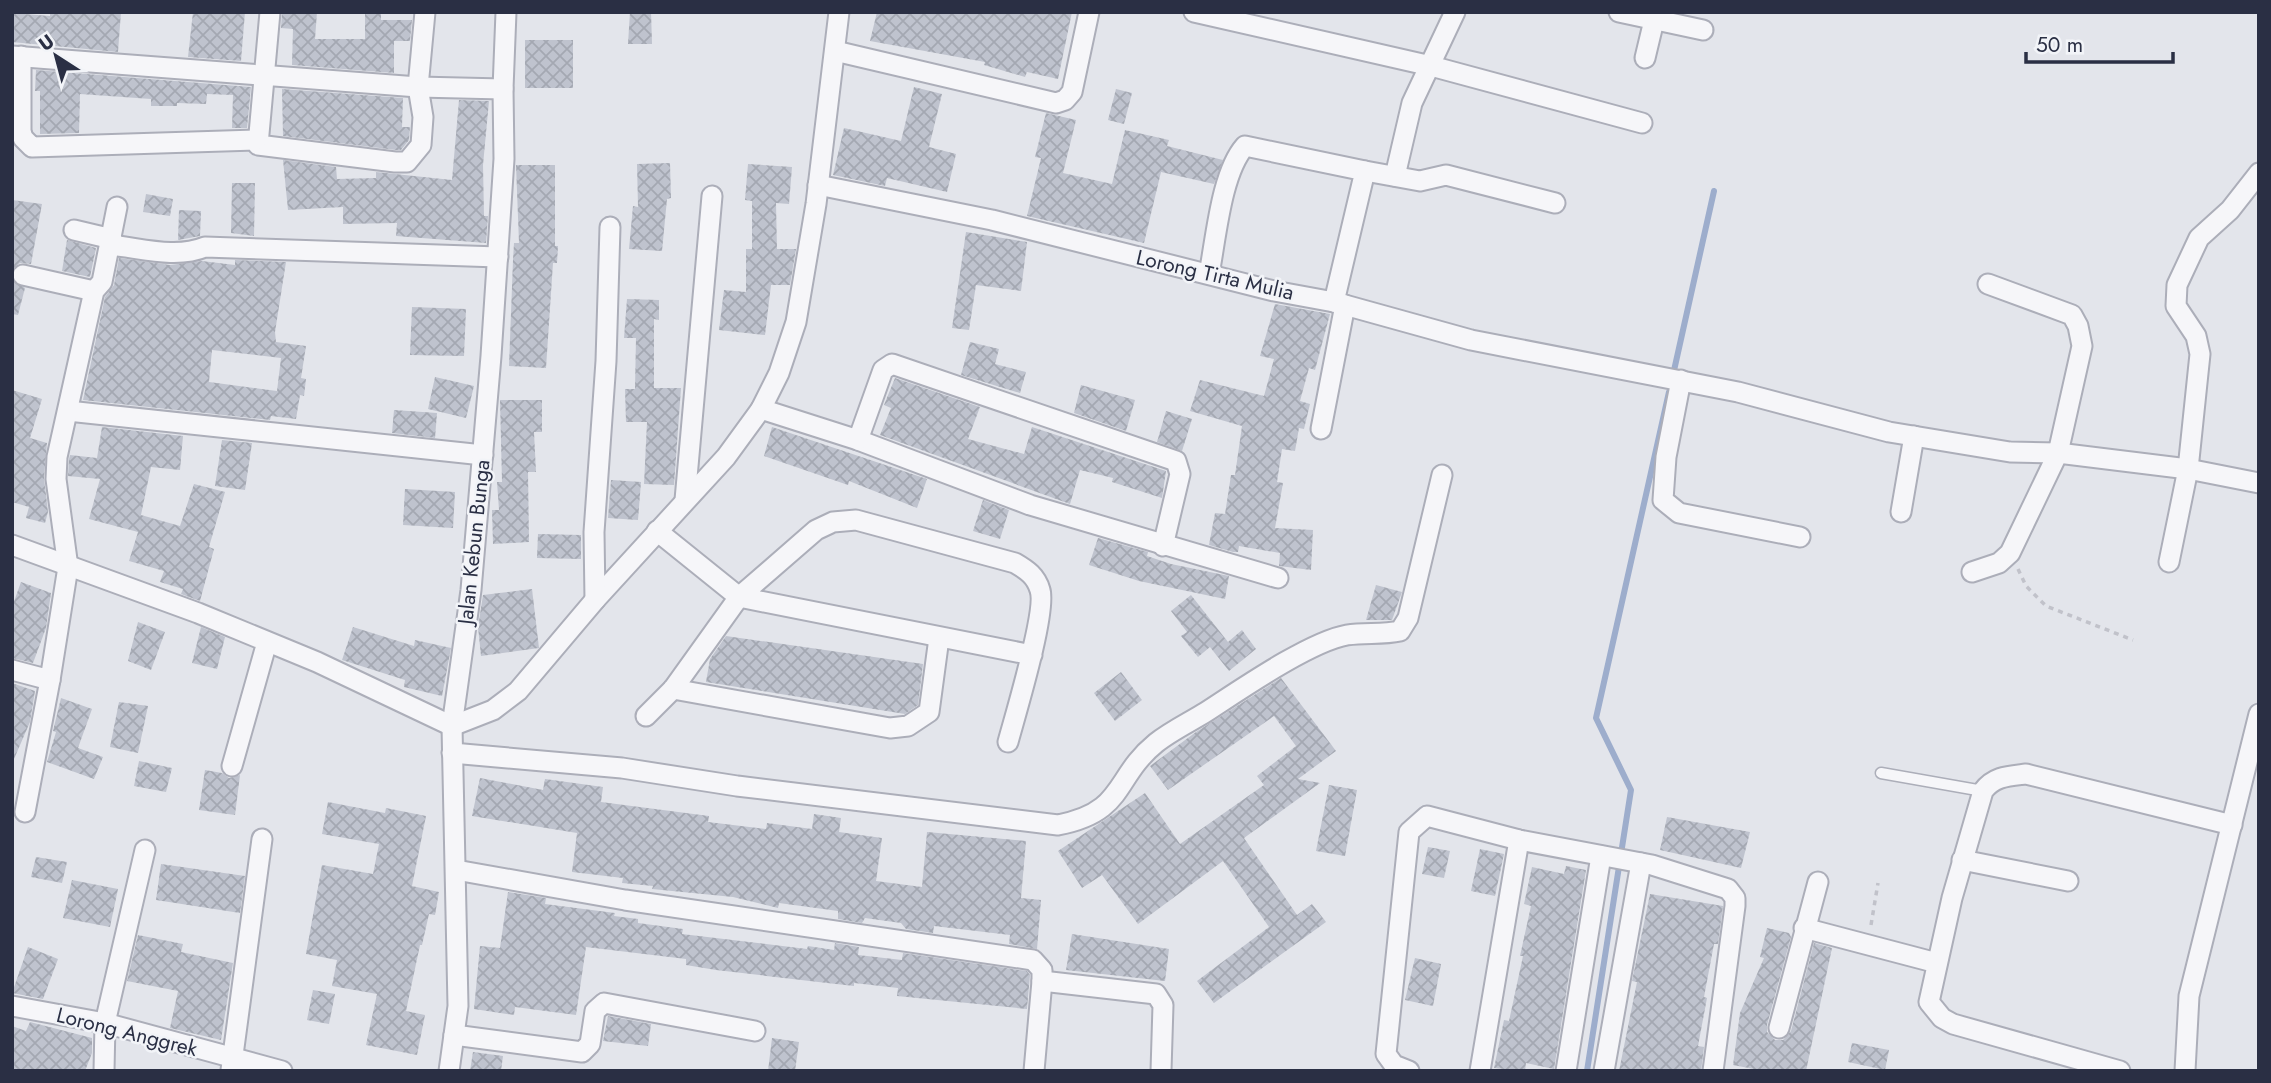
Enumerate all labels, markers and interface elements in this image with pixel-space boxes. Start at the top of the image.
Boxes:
north arrow [21,21,91,91]
scale bar [2026,21,2173,65]
text: U [33,28,60,57]
text: 50 m [2036,30,2083,60]
street label: Lorong Tirta Mulia [1133,242,1297,308]
street label: Jalan Kebun Bunga [450,458,498,629]
street label: Lorong Anggrek [53,1000,201,1064]

